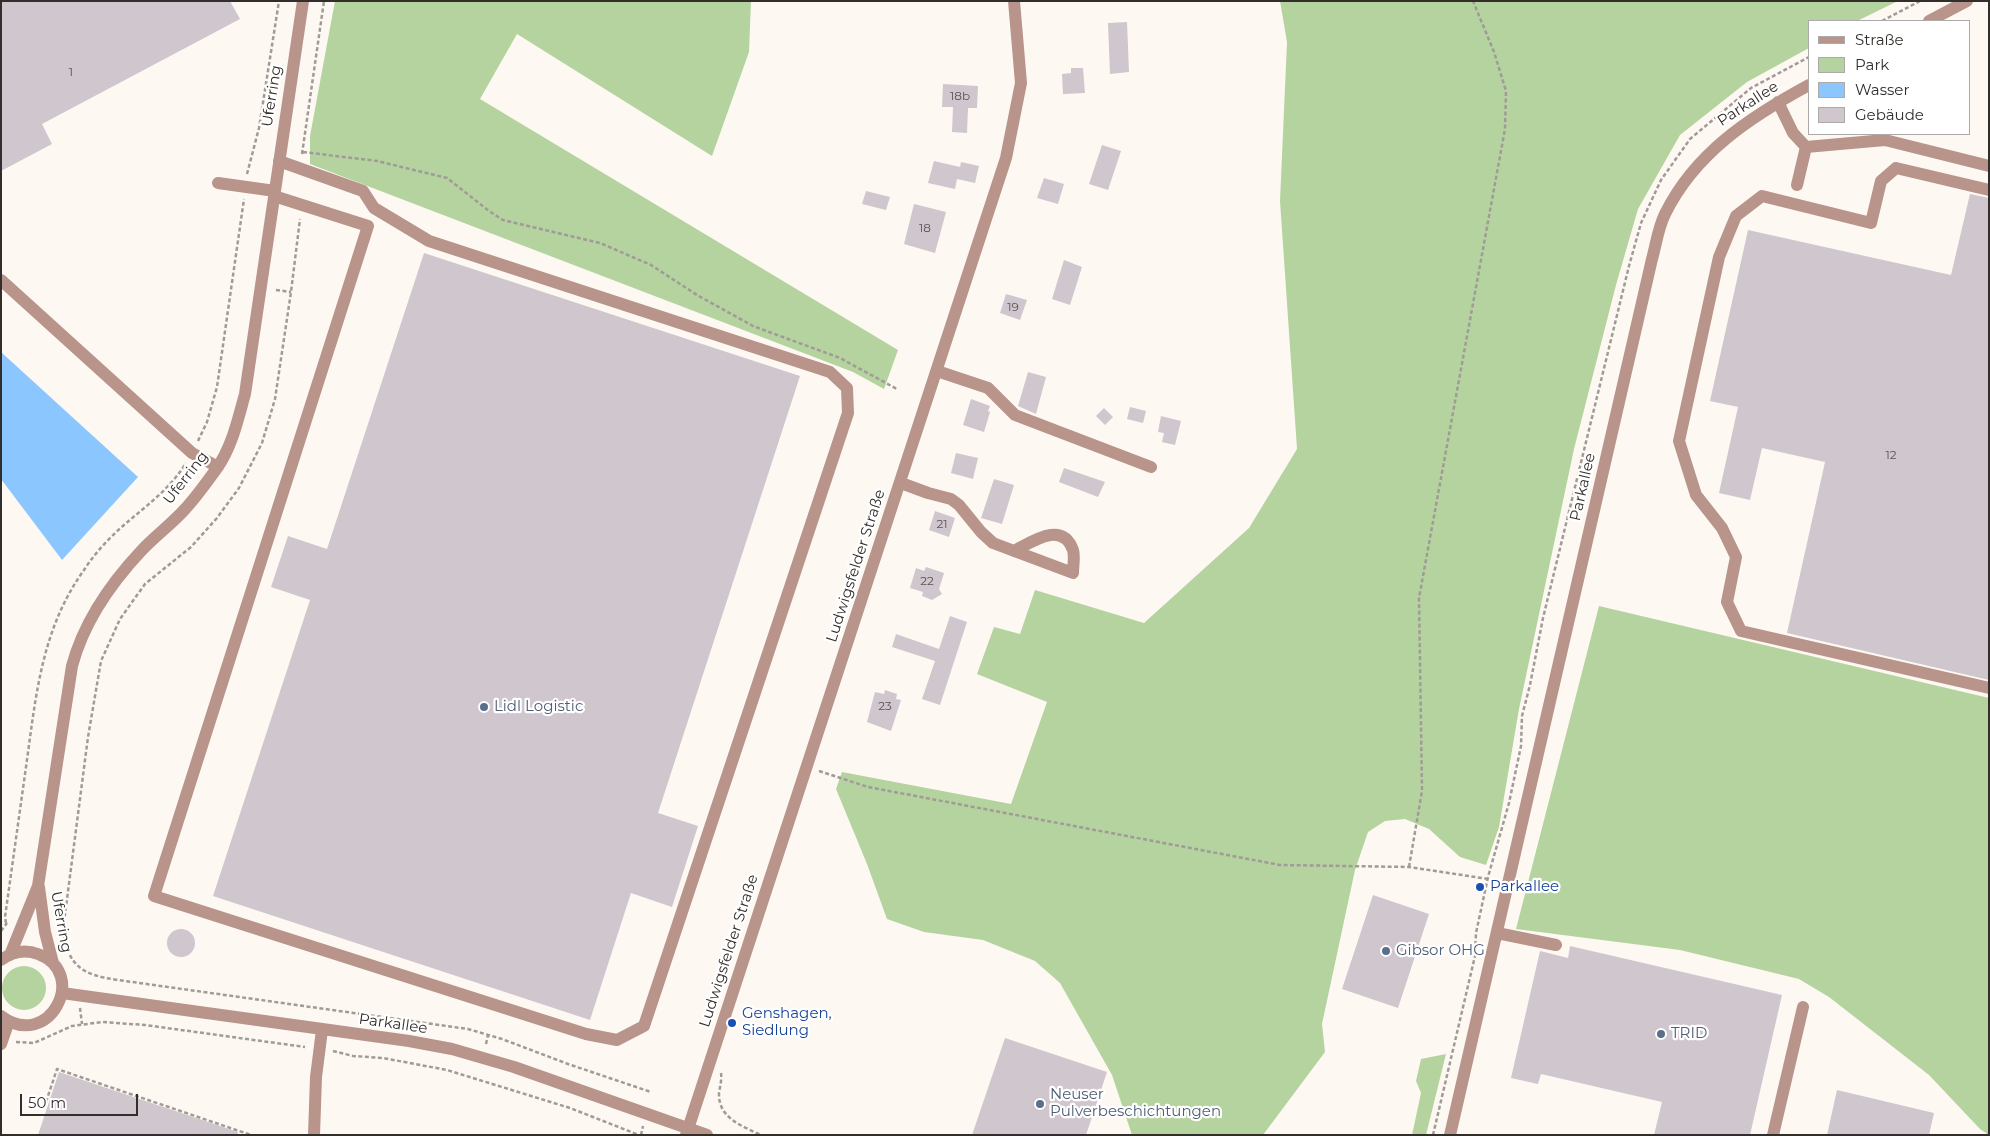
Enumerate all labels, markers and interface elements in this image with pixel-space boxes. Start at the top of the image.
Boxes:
legend [1808,20,1970,135]
text: Straße [1855,30,1904,49]
text: Park [1855,55,1889,74]
street label: Uferring [258,64,286,128]
house number: 1 [69,65,73,79]
street label: Parkallee [1714,78,1782,130]
text: Wasser [1855,80,1909,99]
house number: 18b [950,89,970,103]
text: Gebäude [1855,105,1924,124]
house number: 18 [919,221,931,235]
house number: 19 [1007,300,1019,314]
street label: Uferring [160,448,212,508]
house number: 12 [1885,448,1897,462]
street label: Parkallee [1566,451,1600,523]
street label: Ludwigsfelder Straße [823,487,889,645]
house number: 21 [936,517,948,531]
house number: 22 [920,574,934,588]
place label: Lidl Logistic [494,698,583,716]
house number: 23 [878,699,892,713]
marker: Lidl Logistic [478,701,490,713]
street label: Ludwigsfelder Straße [696,872,762,1030]
place label: Parkallee [1490,878,1559,896]
marker: Parkallee [1474,881,1486,893]
street label: Uferring [47,890,75,954]
place label: Gibsor OHG [1396,942,1485,960]
marker: Gibsor OHG [1380,945,1392,957]
place label: Genshagen, Siedlung [742,1005,832,1040]
street label: Parkallee [358,1010,428,1038]
marker: Genshagen, Siedlung [726,1017,738,1029]
place label: TRID [1671,1025,1707,1043]
marker: TRID [1655,1028,1667,1040]
scale bar [22,1084,140,1116]
place label: Neuser Pulverbeschichtungen [1050,1086,1221,1121]
text: 50 m [28,1093,66,1112]
marker: Neuser Pulverbeschichtungen [1034,1098,1046,1110]

